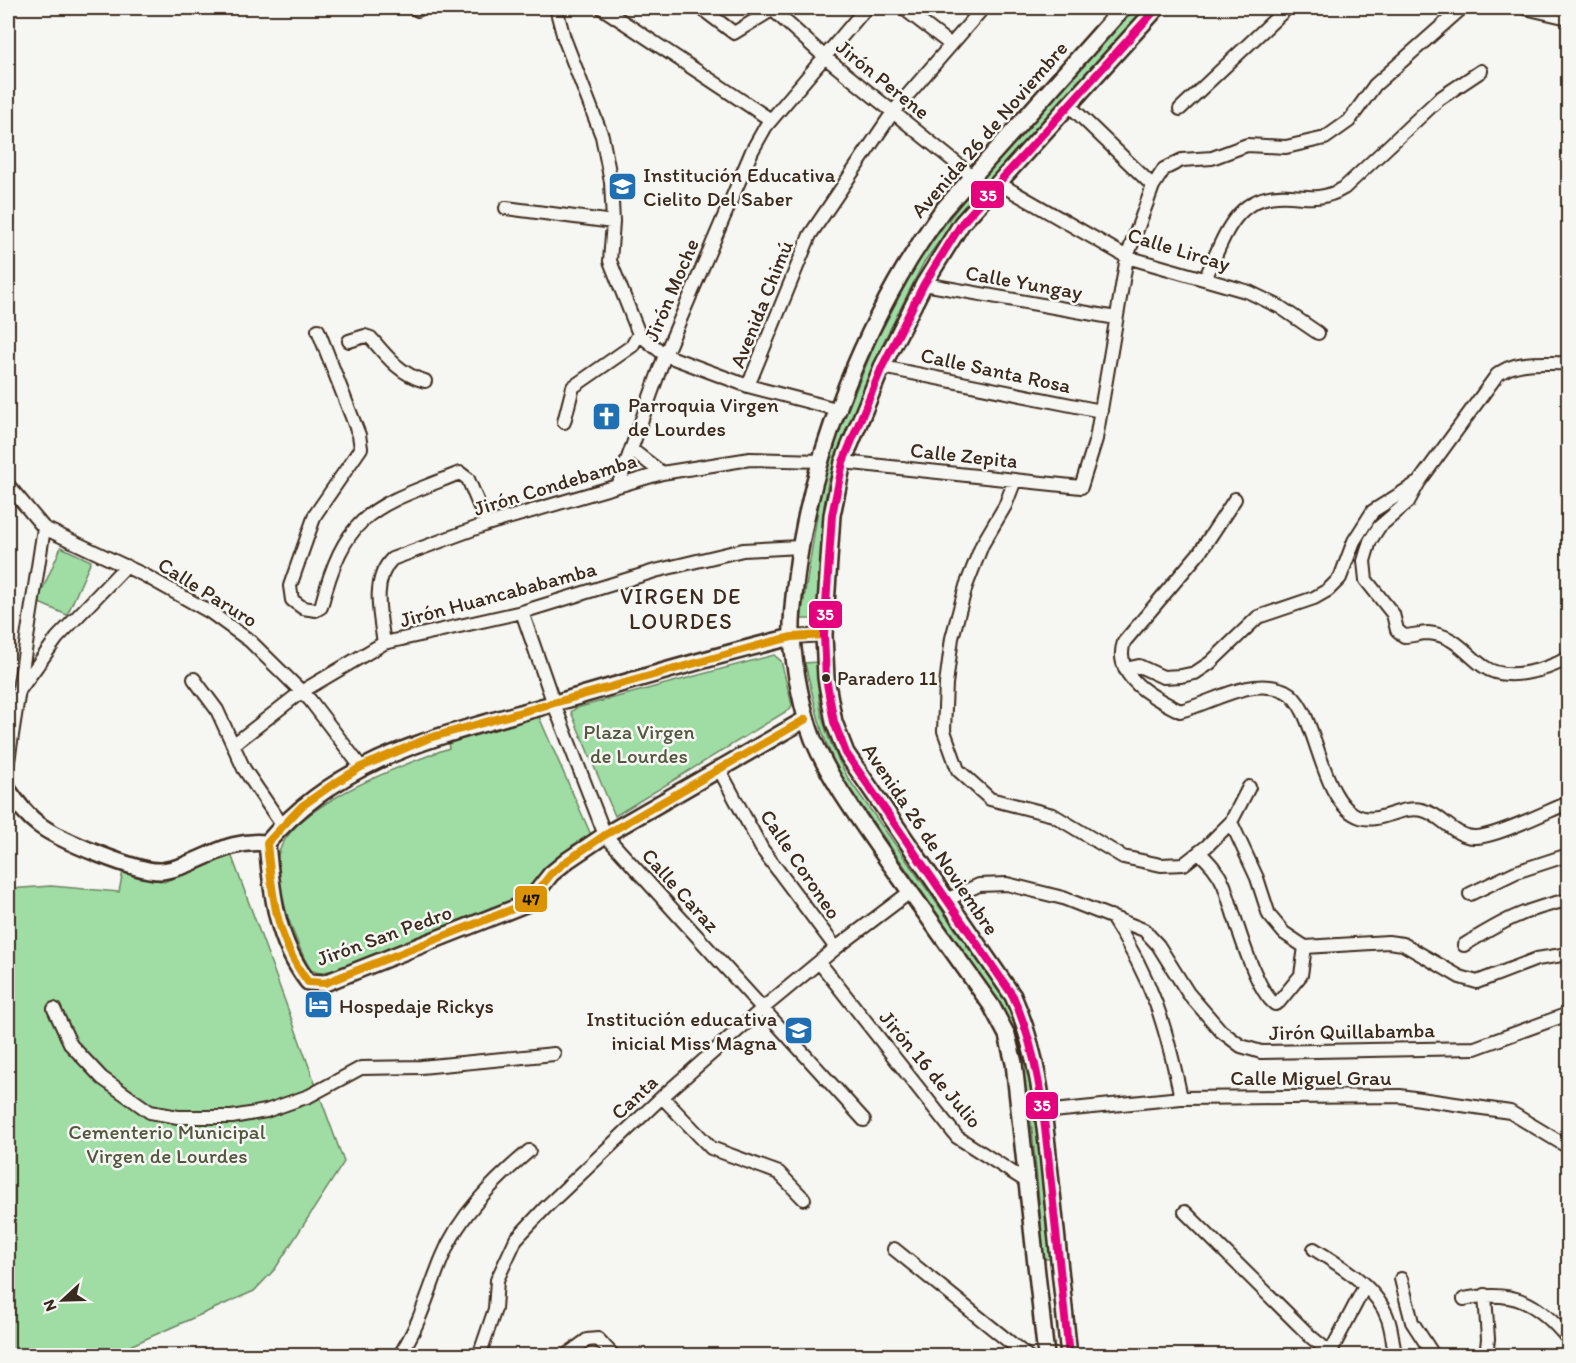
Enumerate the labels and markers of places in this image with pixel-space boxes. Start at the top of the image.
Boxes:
place label: Institución Educativa Cielito Del Saber [643,162,835,211]
school or university icon: Institución Educativa Cielito Del Saber [606,170,638,202]
place label: Parroquia Virgen de Lourdes [628,392,779,441]
church icon: Parroquia Virgen de Lourdes [591,400,623,432]
place label: Paradero 11 [837,666,938,690]
marker: Paradero 11 [820,672,832,684]
hotel icon: Hospedaje Rickys [302,989,334,1021]
place label: Hospedaje Rickys [339,993,494,1018]
place label: Institución educativa inicial Miss Magna [586,1006,777,1055]
school or university icon: Institución educativa inicial Miss Magna [782,1014,814,1046]

